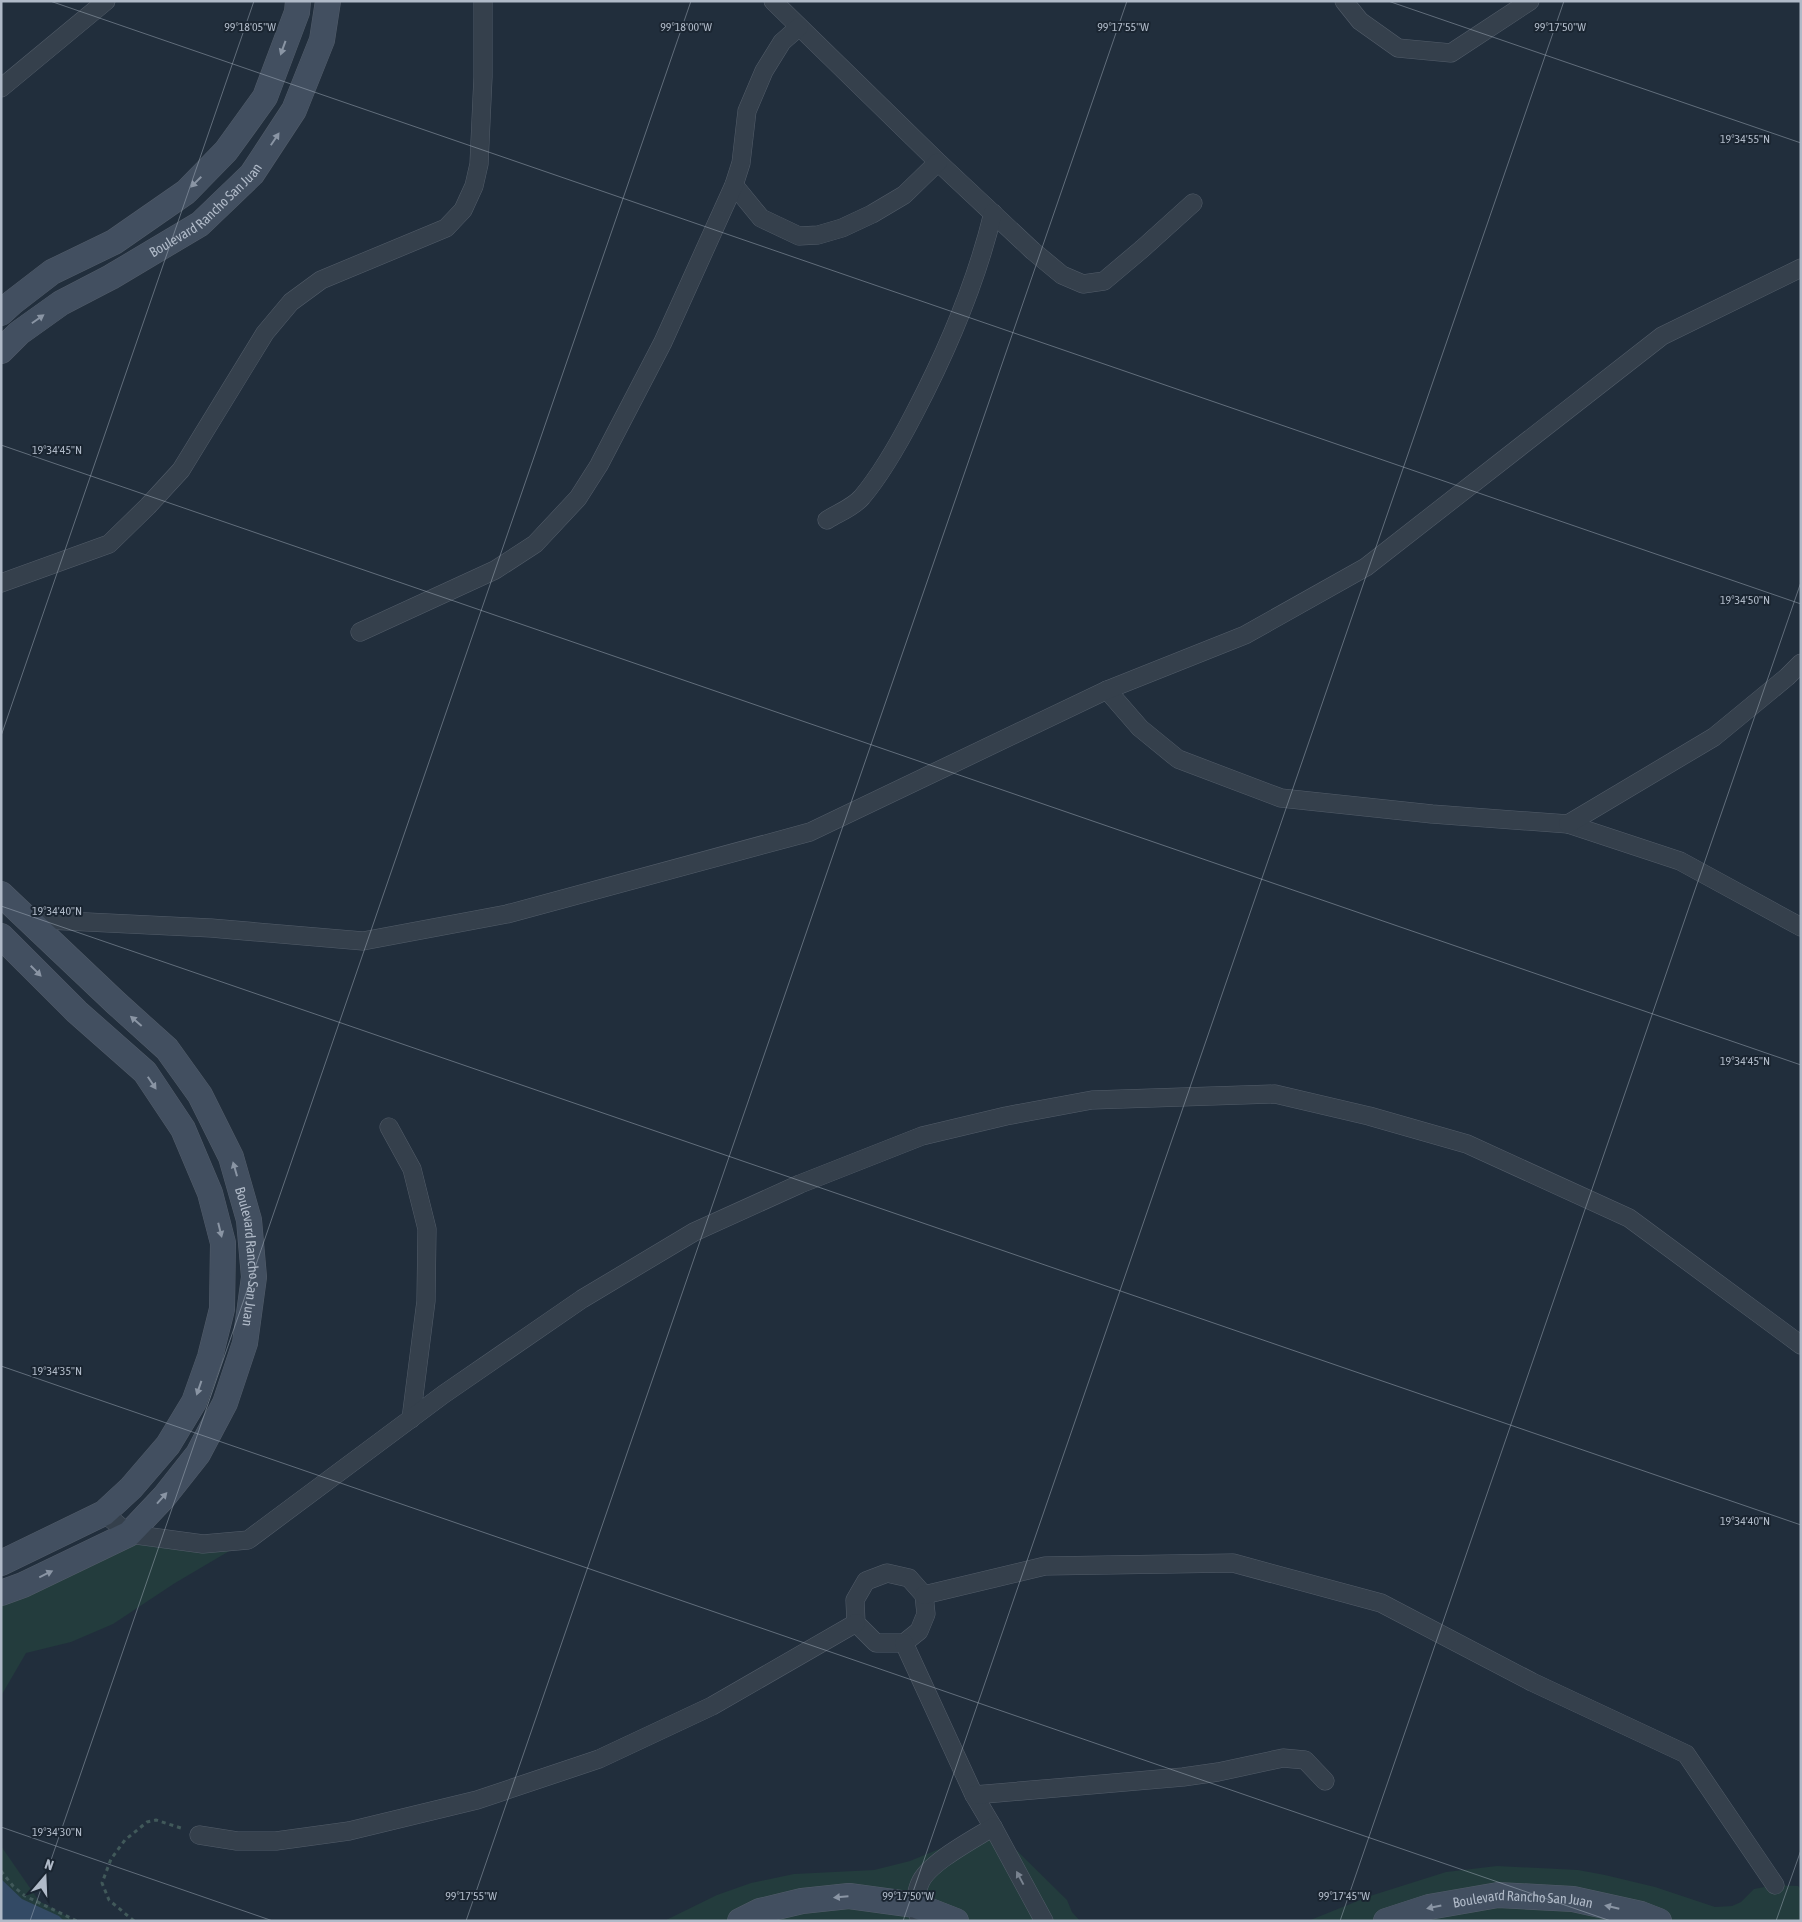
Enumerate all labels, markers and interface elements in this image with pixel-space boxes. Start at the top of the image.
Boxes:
text: 99°18'05"W [224,20,276,34]
text: 99°18'00"W [660,20,712,34]
text: 99°17'55"W [1097,20,1149,34]
text: 99°17'50"W [1534,20,1586,34]
one-way arrow [279,40,286,55]
one-way arrow [270,132,280,146]
text: 19°34'55"N [1720,132,1770,146]
street label: Boulevard Rancho San Juan [146,160,265,260]
one-way arrow [190,175,202,187]
one-way arrow [31,314,45,324]
text: 19°34'45"N [32,443,82,457]
text: 19°34'50"N [1720,593,1770,607]
text: 19°34'40"N [32,904,82,918]
one-way arrow [29,964,41,976]
one-way arrow [129,1016,142,1027]
text: 19°34'45"N [1720,1054,1770,1068]
one-way arrow [148,1076,157,1090]
one-way arrow [230,1161,238,1176]
street label: Boulevard Rancho San Juan [232,1185,262,1327]
one-way arrow [216,1222,224,1237]
text: 19°34'35"N [32,1364,82,1378]
one-way arrow [195,1381,202,1396]
one-way arrow [156,1493,168,1505]
text: 19°34'40"N [1720,1514,1770,1528]
one-way arrow [39,1569,53,1577]
text: 19°34'30"N [32,1825,82,1839]
north arrow [20,1852,70,1902]
text: N [43,1856,56,1874]
one-way arrow [1016,1871,1025,1885]
street label: Boulevard Rancho San Juan [1451,1887,1594,1911]
text: 99°17'55"W [445,1889,497,1903]
text: 99°17'50"W [882,1889,934,1903]
text: 99°17'45"W [1318,1889,1370,1903]
one-way arrow [833,1894,849,1902]
one-way arrow [1425,1903,1441,1911]
one-way arrow [1604,1903,1619,1911]

